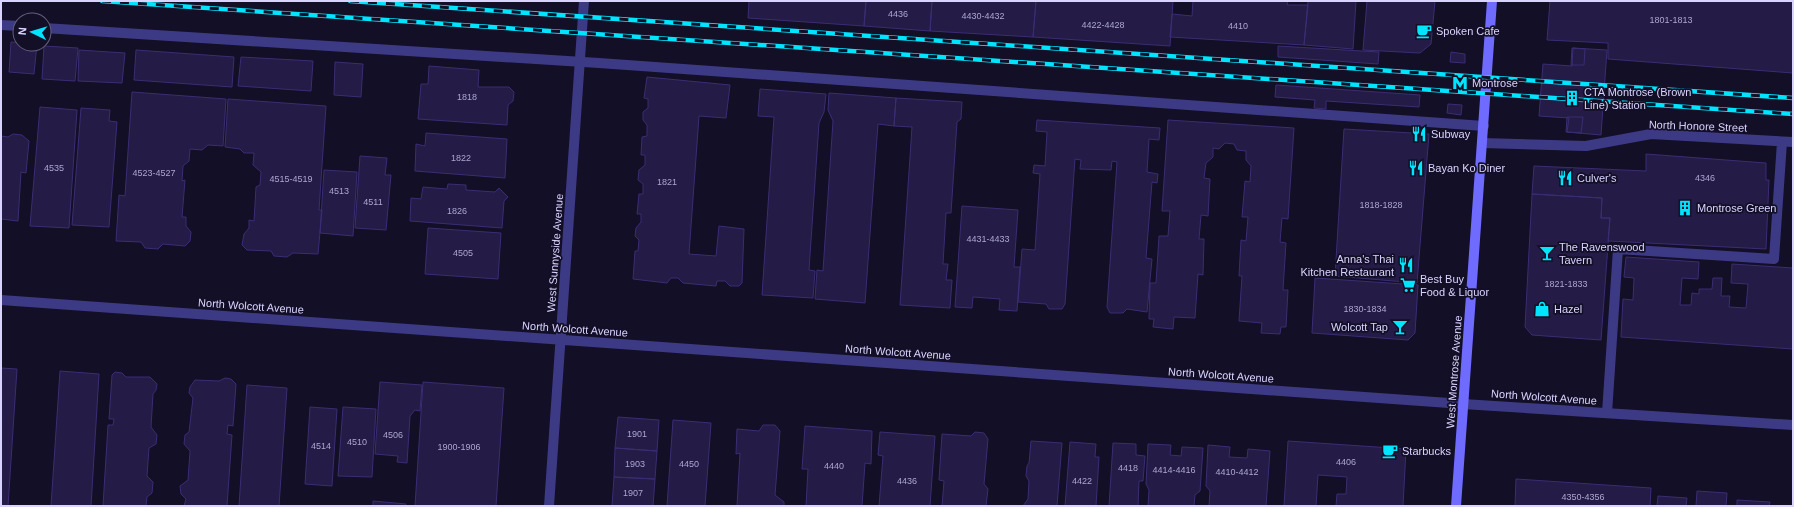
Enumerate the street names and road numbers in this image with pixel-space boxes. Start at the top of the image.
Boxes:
street label: North Honore Street [1649,118,1747,134]
street label: West Sunnyside Avenue [545,193,565,313]
street label: North Wolcott Avenue [198,296,304,316]
street label: West Montrose Avenue [1444,315,1464,429]
street label: North Wolcott Avenue [522,319,628,339]
street label: North Wolcott Avenue [845,342,951,362]
street label: North Wolcott Avenue [1168,365,1274,385]
street label: North Wolcott Avenue [1491,387,1597,407]

